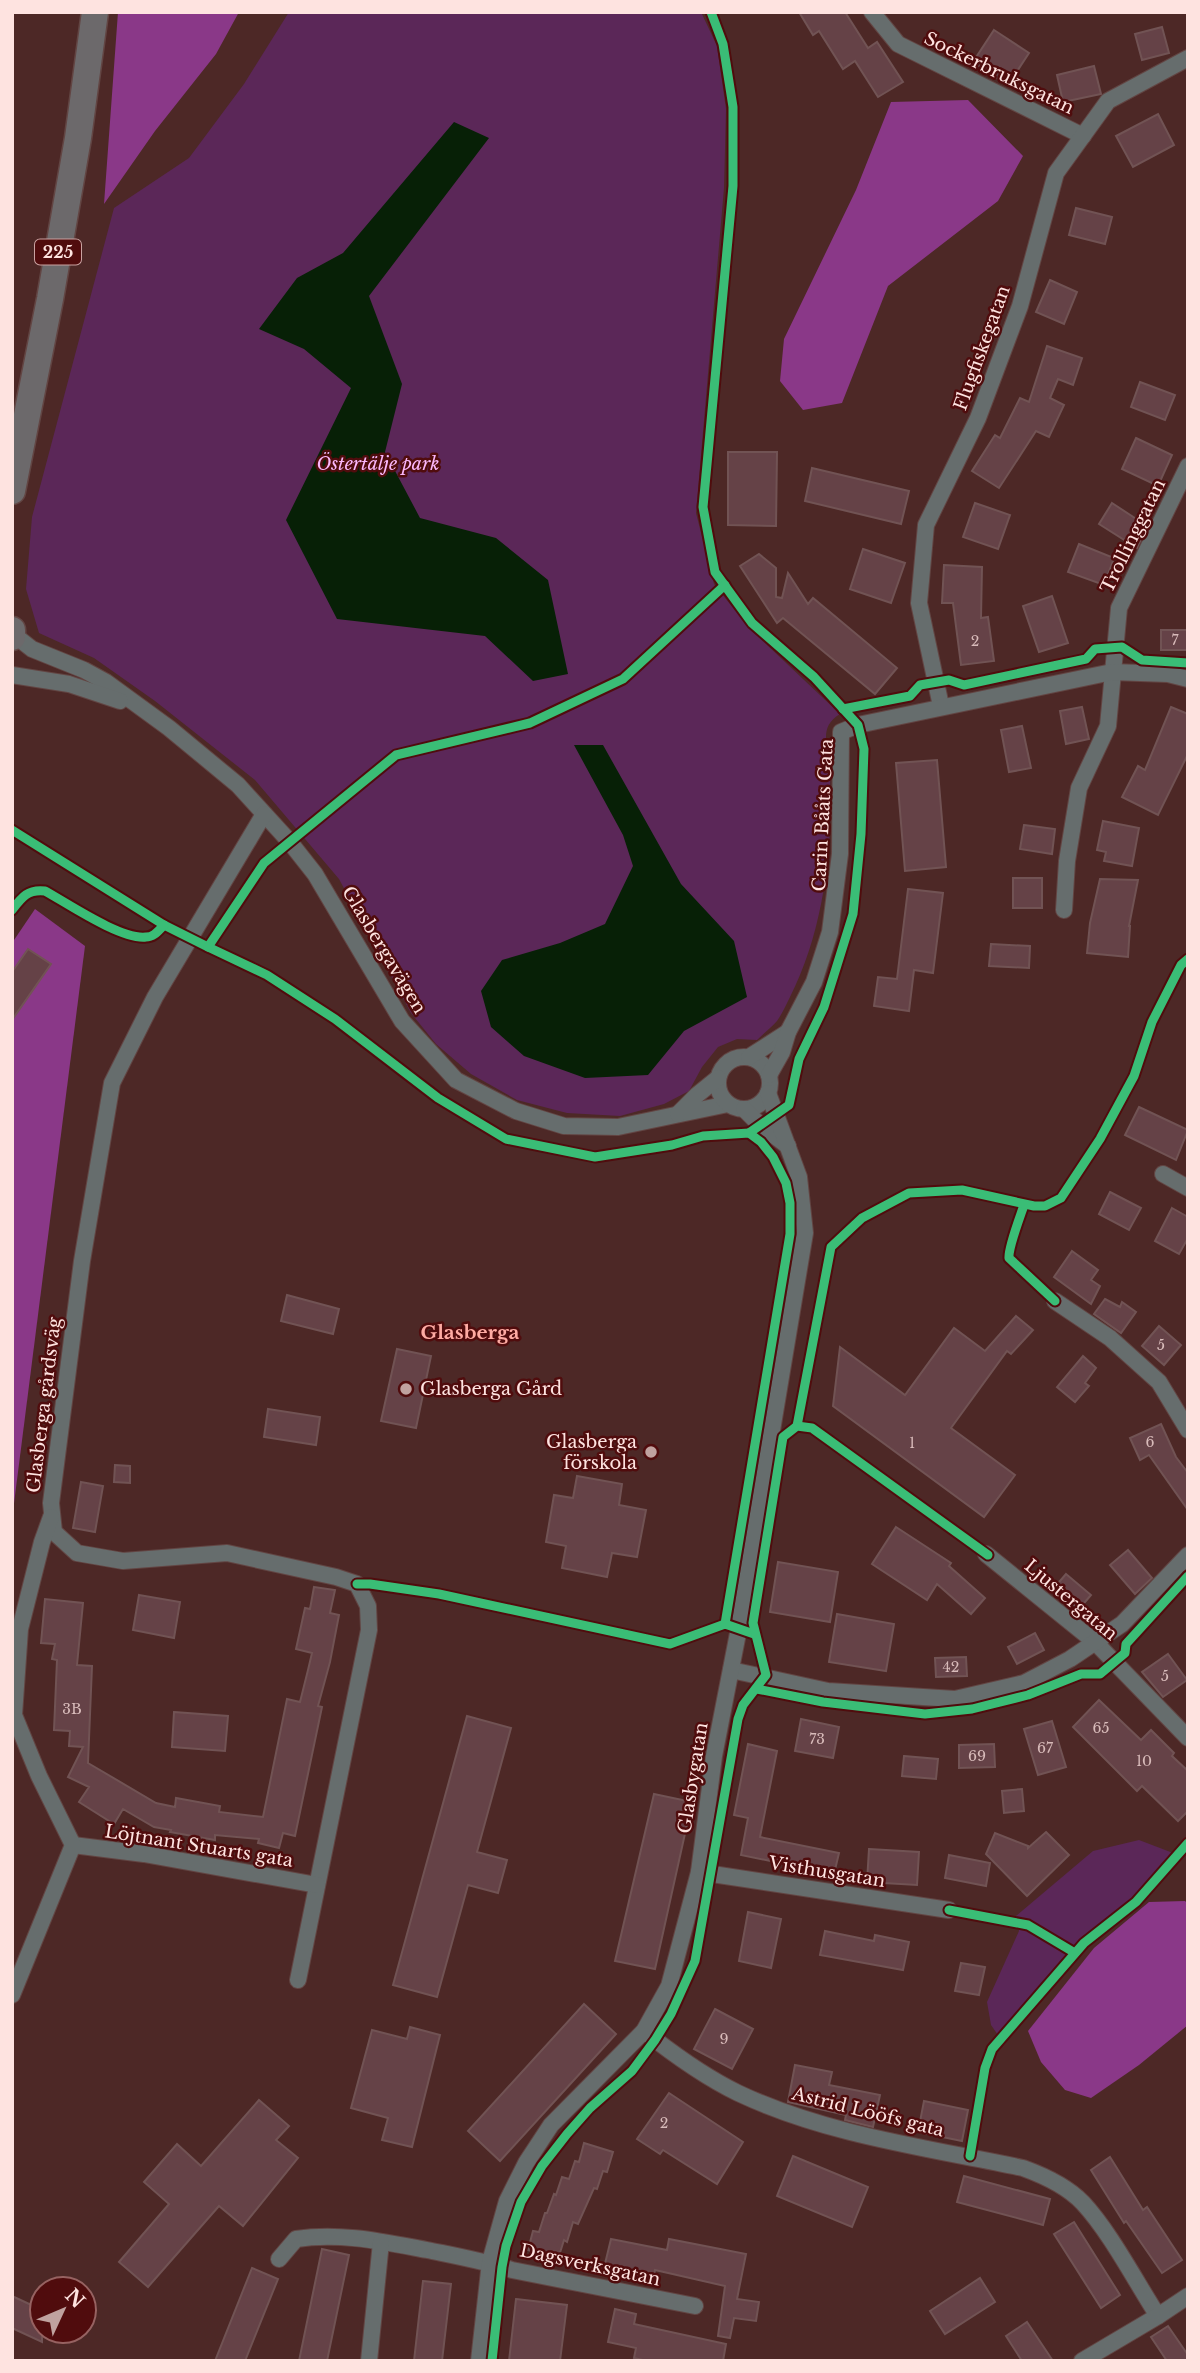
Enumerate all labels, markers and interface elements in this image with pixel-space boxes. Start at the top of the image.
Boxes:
street label: Sockerbruksgatan [920,27,1078,119]
road number: 225 [35,240,81,264]
street label: Flugfiskegatan [949,283,1015,413]
park label: Östertälje park [317,452,439,475]
street label: Trollinggatan [1096,475,1170,597]
house number: 7 [1171,631,1179,649]
house number: 2 [971,632,979,650]
street label: Carin Bååts Gata [808,738,838,892]
street label: Glasbergavägen [337,882,431,1018]
street label: Glasberga gårdsväg [22,1316,66,1494]
district label: Glasberga [420,1321,520,1344]
house number: 5 [1157,1336,1165,1354]
place label: Glasberga Gård [420,1378,562,1400]
marker: Glasberga Gård [398,1381,414,1397]
place label: Glasberga förskola [546,1431,637,1474]
house number: 6 [1145,1433,1155,1451]
house number: 1 [909,1434,915,1452]
marker: Glasberga förskola [643,1444,659,1460]
street label: Ljustergatan [1020,1555,1122,1645]
house number: 42 [943,1658,959,1676]
house number: 5 [1161,1667,1169,1685]
house number: 3B [62,1700,82,1718]
house number: 65 [1093,1719,1110,1737]
street label: Glasbygatan [673,1721,713,1835]
house number: 73 [809,1730,825,1748]
house number: 67 [1037,1739,1054,1757]
house number: 69 [968,1747,986,1765]
house number: 10 [1136,1752,1152,1770]
street label: Löjtnant Stuarts gata [103,1820,295,1872]
street label: Visthusgatan [766,1852,887,1892]
house number: 9 [719,2030,729,2048]
street label: Astrid Lööfs gata [789,2082,946,2142]
house number: 2 [660,2114,668,2132]
street label: Dagsverksgatan [518,2239,662,2291]
north arrow [28,2275,98,2345]
text: N [60,2284,89,2313]

